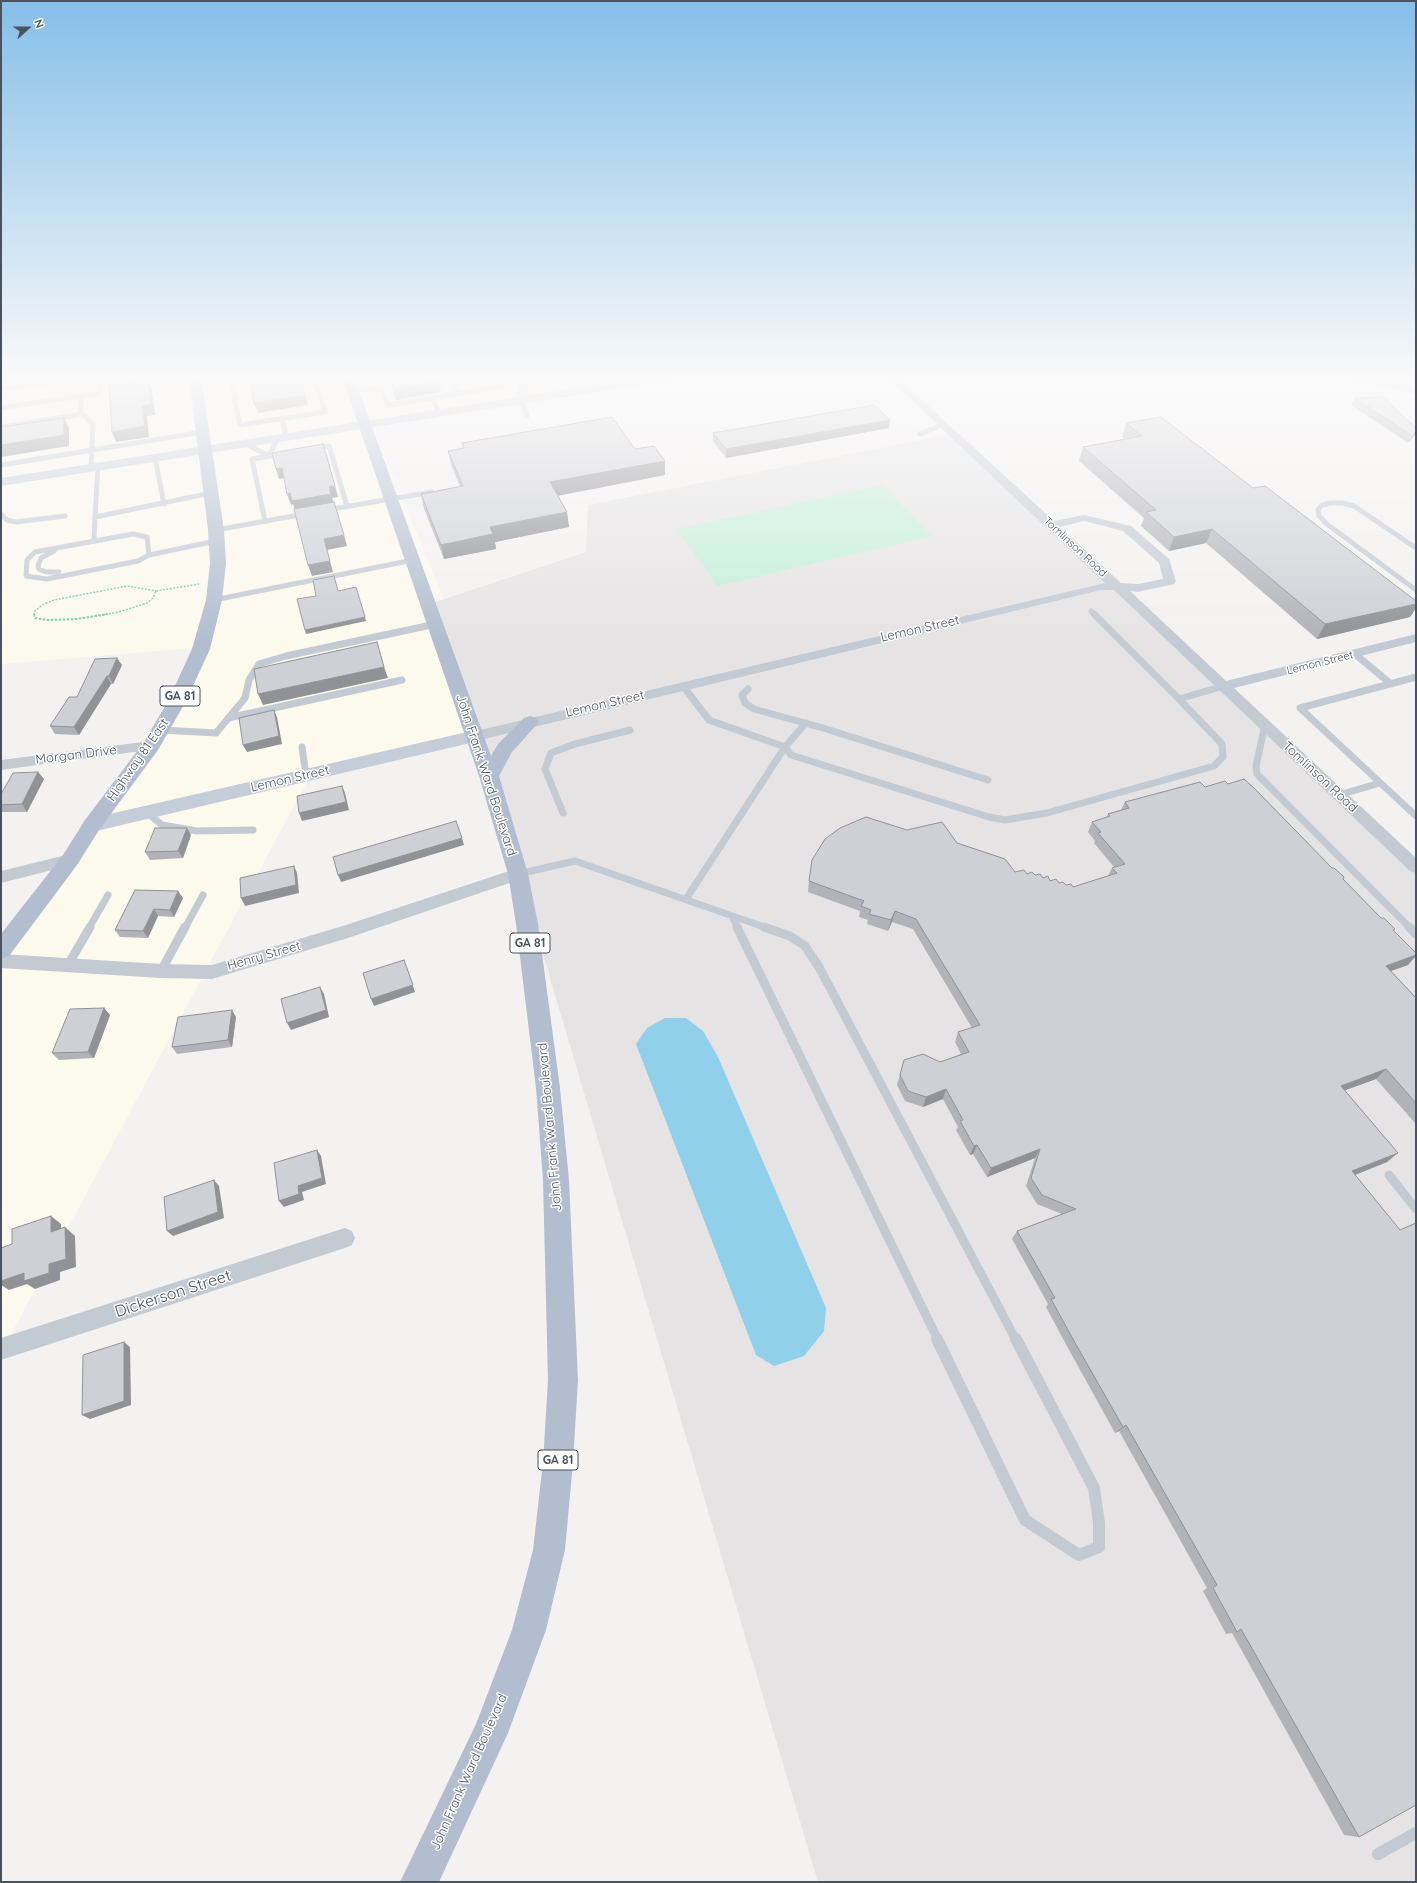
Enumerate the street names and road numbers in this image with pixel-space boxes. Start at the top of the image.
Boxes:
street label: Tomlinson Road [1041,514,1109,580]
street label: Lemon Street [879,612,961,646]
street label: Lemon Street [1285,648,1355,678]
road number: GA 81 [160,686,200,706]
street label: Lemon Street [564,687,646,721]
street label: John Frank Ward Boulevard [452,692,520,858]
street label: Highway 81 East [104,716,172,804]
street label: Tomlinson Road [1279,738,1361,816]
street label: Morgan Drive [35,742,117,768]
street label: Lemon Street [249,762,331,796]
road number: GA 81 [510,933,550,953]
street label: Henry Street [225,938,303,974]
street label: John Frank Ward Boulevard [535,1042,565,1212]
street label: Dickerson Street [112,1266,234,1322]
road number: GA 81 [538,1450,578,1470]
street label: John Frank Ward Boulevard [427,1691,511,1853]

